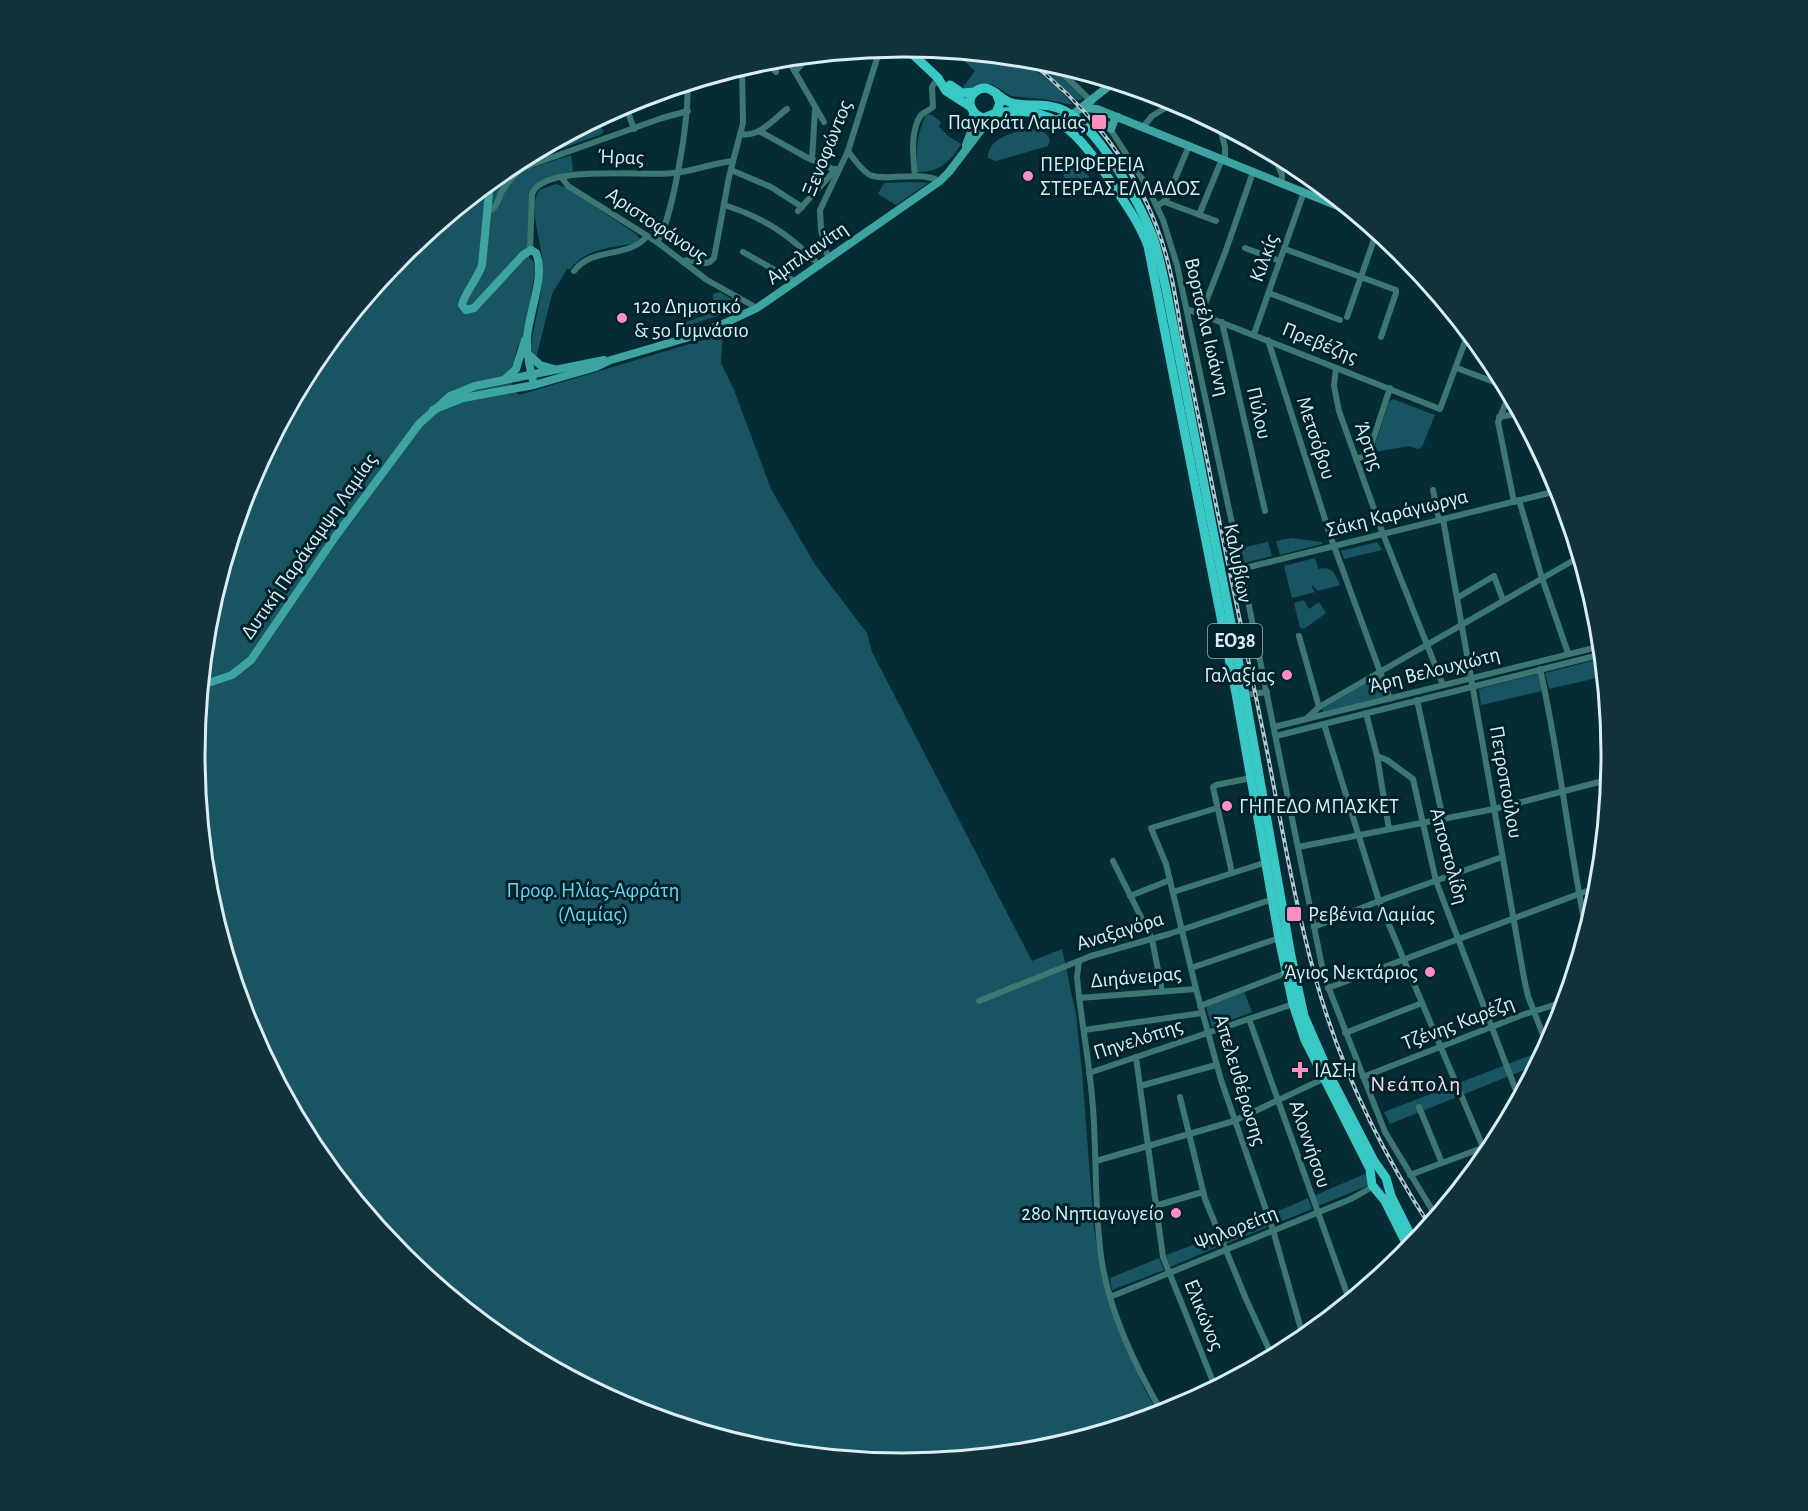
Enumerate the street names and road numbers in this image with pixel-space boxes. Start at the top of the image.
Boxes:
street label: Ξενοφώντος [798,97,856,199]
street label: Ήρας [597,146,645,168]
street label: Αριστοφάνους [602,183,712,267]
street label: Αμπλιανίτη [763,217,851,289]
street label: Κιλκίς [1246,231,1282,285]
street label: Βορτσέλα Ιωάννη [1181,256,1233,398]
street label: Πρεβέζης [1279,318,1361,368]
street label: Πύλου [1243,385,1275,441]
street label: Μετσόβου [1293,394,1339,482]
street label: Άρτης [1351,419,1387,473]
street label: Δυτική Παράκαμψη Λαμίας [237,449,381,643]
street label: Σάκη Καράγιωργα [1324,485,1470,541]
street label: Καλυβίων [1220,522,1256,605]
road number: ΕΟ38 [1208,624,1262,658]
street label: Άρη Βελουχιώτη [1366,643,1502,697]
street label: Πετροπούλου [1486,724,1526,840]
street label: Αποστολίδη [1426,806,1472,906]
street label: Αναξαγόρα [1074,908,1167,955]
street label: Διηάνειρας [1089,963,1183,991]
street label: Τζένης Καρέζη [1399,992,1517,1054]
street label: Απελευθέρωσης [1210,1012,1270,1148]
street label: Πηνελόπης [1091,1015,1185,1063]
street label: Αλοννήσου [1285,1098,1335,1190]
street label: Ψηλορείτη [1191,1202,1281,1254]
street label: Ελικώνος [1180,1277,1228,1353]

